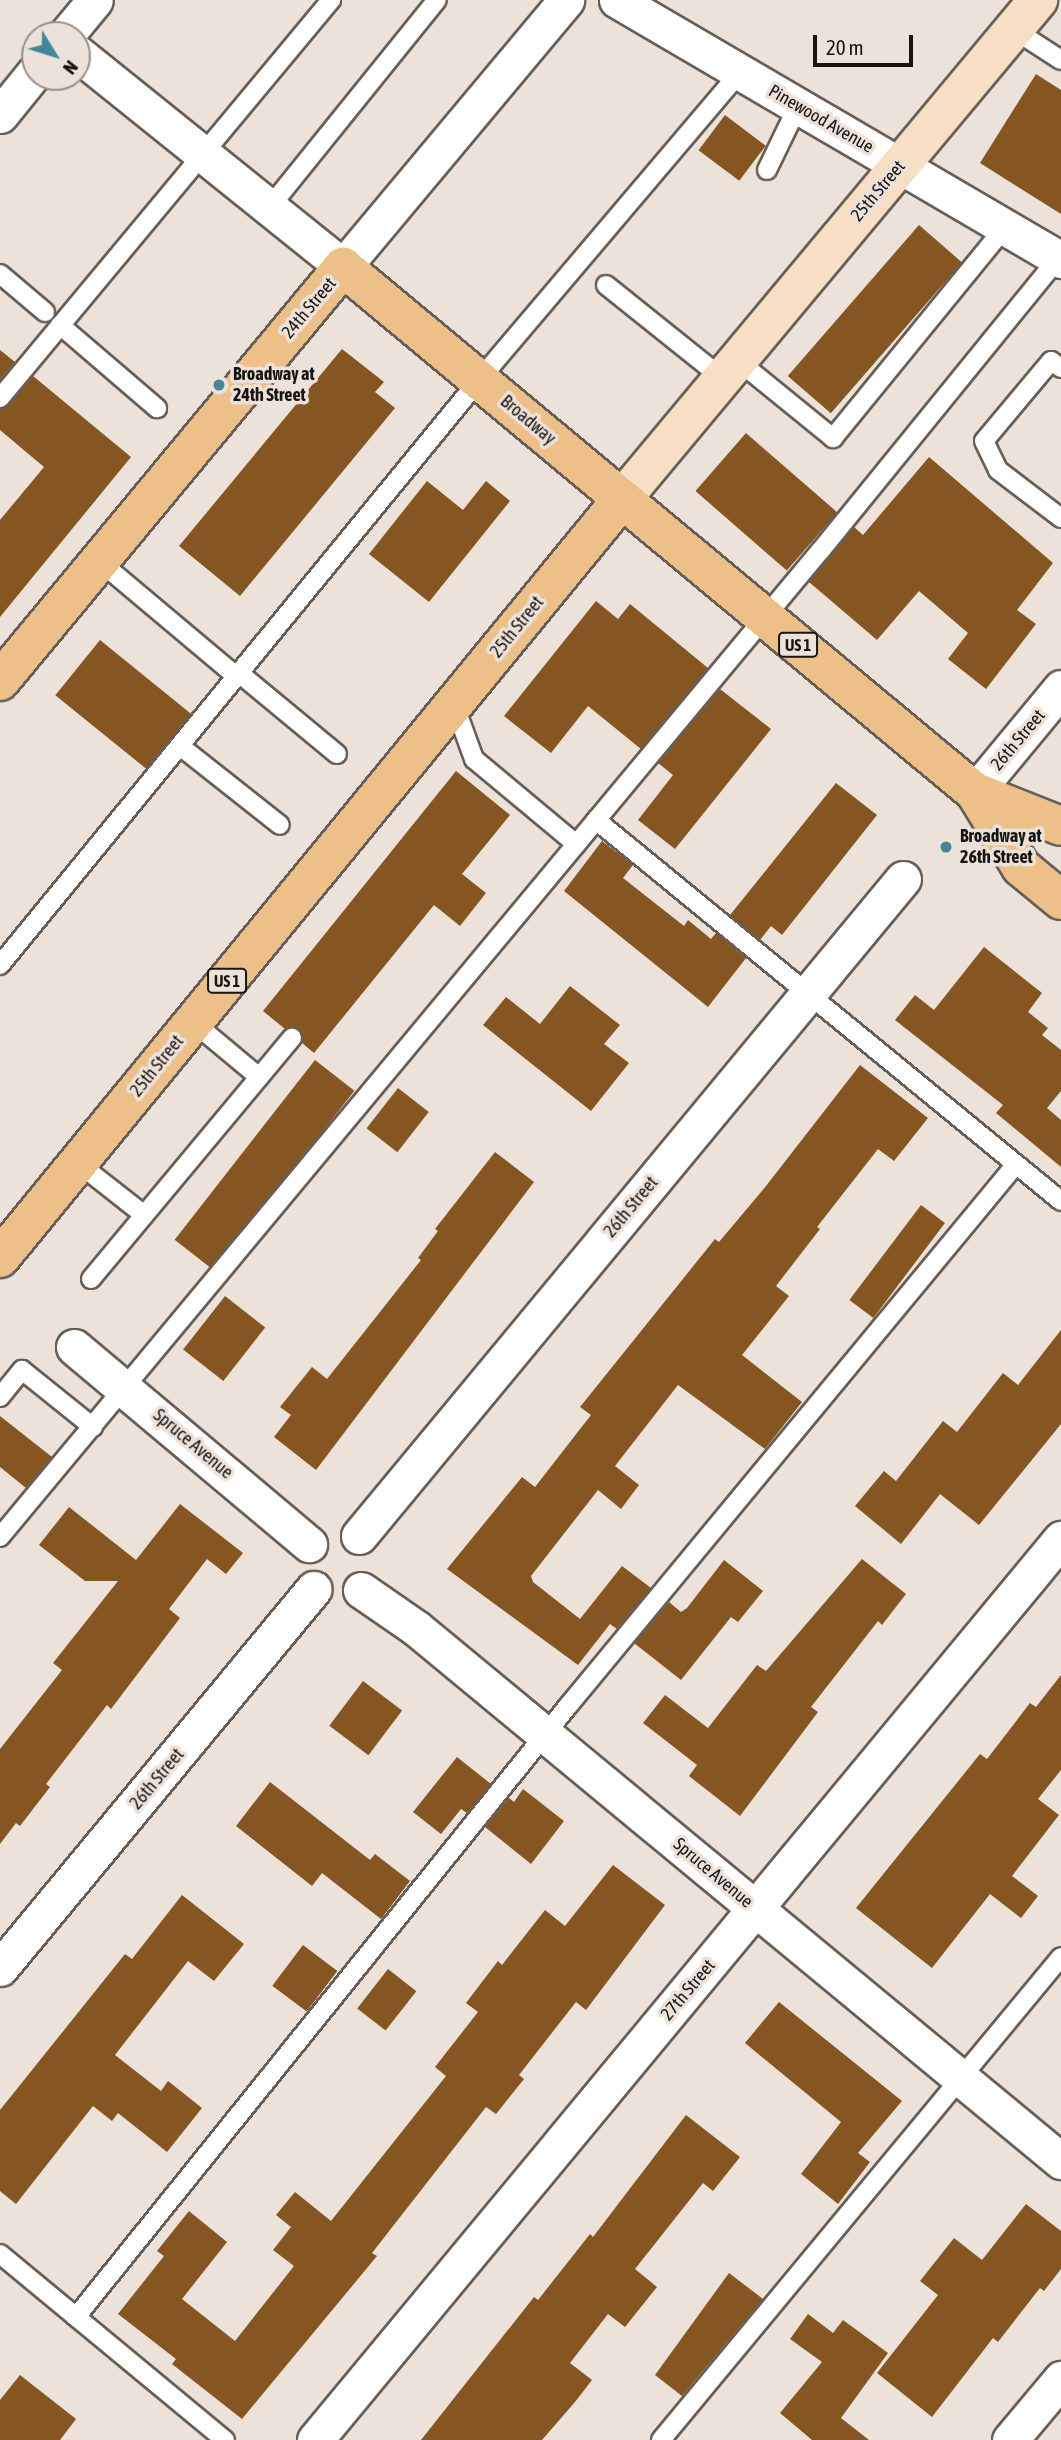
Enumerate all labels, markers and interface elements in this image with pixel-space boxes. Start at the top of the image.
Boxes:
north arrow [21,21,91,91]
scale bar [816,21,916,65]
text: 20 m [826,35,864,59]
text: N [59,57,83,79]
street label: Pinewood Avenue [765,80,877,158]
street label: 25th Street [846,156,910,226]
street label: 24th Street [277,273,341,343]
place label: Broadway at 24th Street [233,364,315,406]
marker: Broadway at 24th Street [211,377,227,393]
street label: Broadway [496,391,560,449]
street label: 25th Street [486,592,548,662]
road number: US 1 [777,632,819,658]
street label: 26th Street [986,705,1050,775]
place label: Broadway at 26th Street [960,826,1042,868]
marker: Broadway at 26th Street [938,839,954,855]
road number: US 1 [206,968,248,993]
street label: 25th Street [126,1031,188,1101]
street label: 26th Street [599,1172,663,1242]
street label: Spruce Avenue [149,1404,237,1484]
street label: 26th Street [125,1744,189,1814]
street label: Spruce Avenue [669,1833,757,1913]
street label: 27th Street [656,1955,720,2025]

